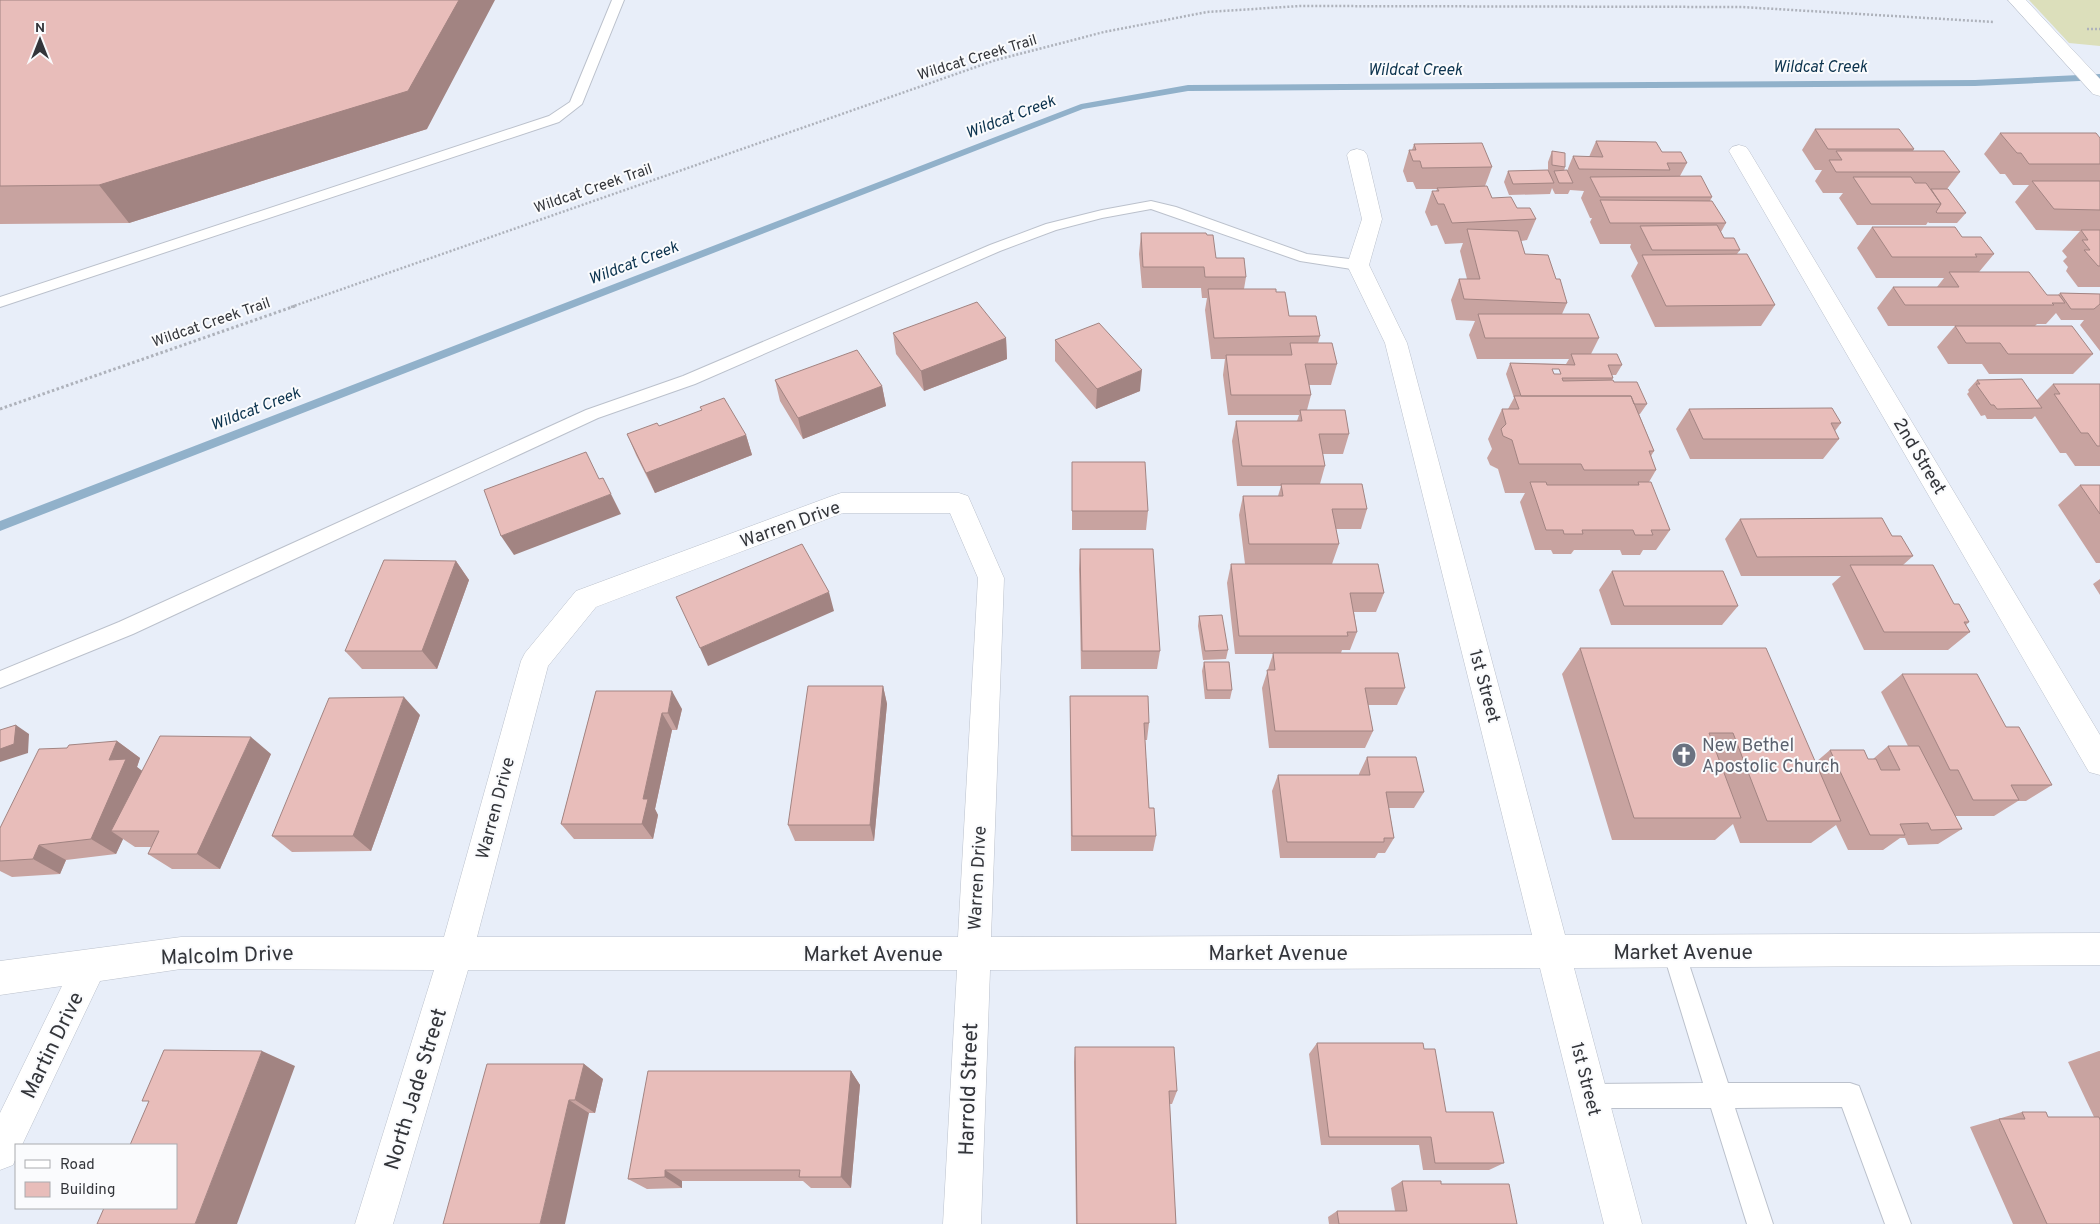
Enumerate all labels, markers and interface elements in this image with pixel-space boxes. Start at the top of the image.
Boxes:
north arrow [15,15,65,65]
text: N [35,20,45,37]
street label: Wildcat Creek Trail [915,31,1040,86]
water label: Wildcat Creek [1773,58,1868,78]
water label: Wildcat Creek [1368,61,1463,81]
water label: Wildcat Creek [963,91,1059,144]
street label: Wildcat Creek Trail [532,160,655,219]
water label: Wildcat Creek [586,237,682,290]
street label: Wildcat Creek Trail [150,294,273,353]
water label: Wildcat Creek [208,383,304,436]
street label: 2nd Street [1887,414,1951,499]
street label: Warren Drive [737,497,844,554]
street label: 1st Street [1463,647,1504,726]
place label: New Bethel Apostolic Church [1702,735,1840,779]
church icon: New Bethel Apostolic Church [1671,742,1697,768]
street label: Warren Drive [472,755,521,862]
street label: Warren Drive [964,825,993,931]
street label: Market Avenue [1613,940,1753,967]
street label: Malcolm Drive [160,941,294,972]
street label: Market Avenue [1208,941,1348,968]
street label: Market Avenue [803,942,943,969]
street label: Martin Drive [16,988,91,1103]
street label: North Jade Street [379,1005,454,1174]
street label: Harrold Street [954,1022,985,1156]
street label: 1st Street [1564,1040,1605,1119]
legend [15,1144,178,1209]
text: Road [60,1156,95,1175]
text: Building [60,1181,115,1200]

